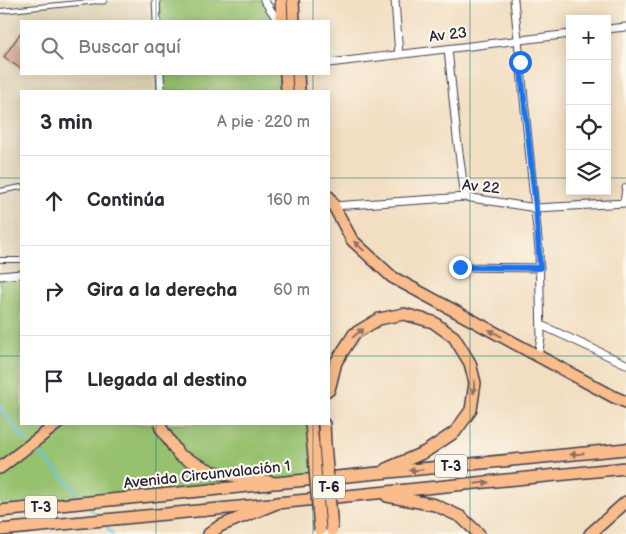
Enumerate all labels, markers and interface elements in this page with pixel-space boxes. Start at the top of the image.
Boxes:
map controls [566,15,611,195]
button: + [566,15,611,60]
search box [20,20,330,75]
street label: Av 23 [428,23,468,47]
icon: search [38,34,66,62]
text: Buscar aquí [78,36,181,59]
route start [509,51,532,74]
button: − [566,60,611,105]
button: locate [566,105,611,150]
text: 3 min [40,110,93,135]
text: A pie · 220 m [217,113,310,132]
button: layers [566,150,611,195]
street label: Av 22 [461,176,501,198]
icon: ahead [40,187,68,215]
text: Continúa [87,189,165,212]
text: 160 m [267,191,310,210]
one-way arrow [354,240,366,252]
route end [449,256,472,279]
icon: right [40,277,68,305]
text: Gira a la derecha [87,279,237,302]
text: 60 m [273,281,310,300]
one-way arrow [351,328,364,338]
one-way arrow [488,329,503,337]
icon: arrive [40,367,68,395]
text: Llegada al destino [87,369,247,392]
one-way arrow [469,380,477,396]
one-way arrow [569,450,585,458]
road number: T-3 [435,454,467,478]
street label: Avenida Circunvalación 1 [123,457,291,493]
one-way arrow [407,466,423,474]
road number: T-6 [313,476,345,498]
one-way arrow [474,479,490,487]
road number: T-3 [25,496,57,518]

